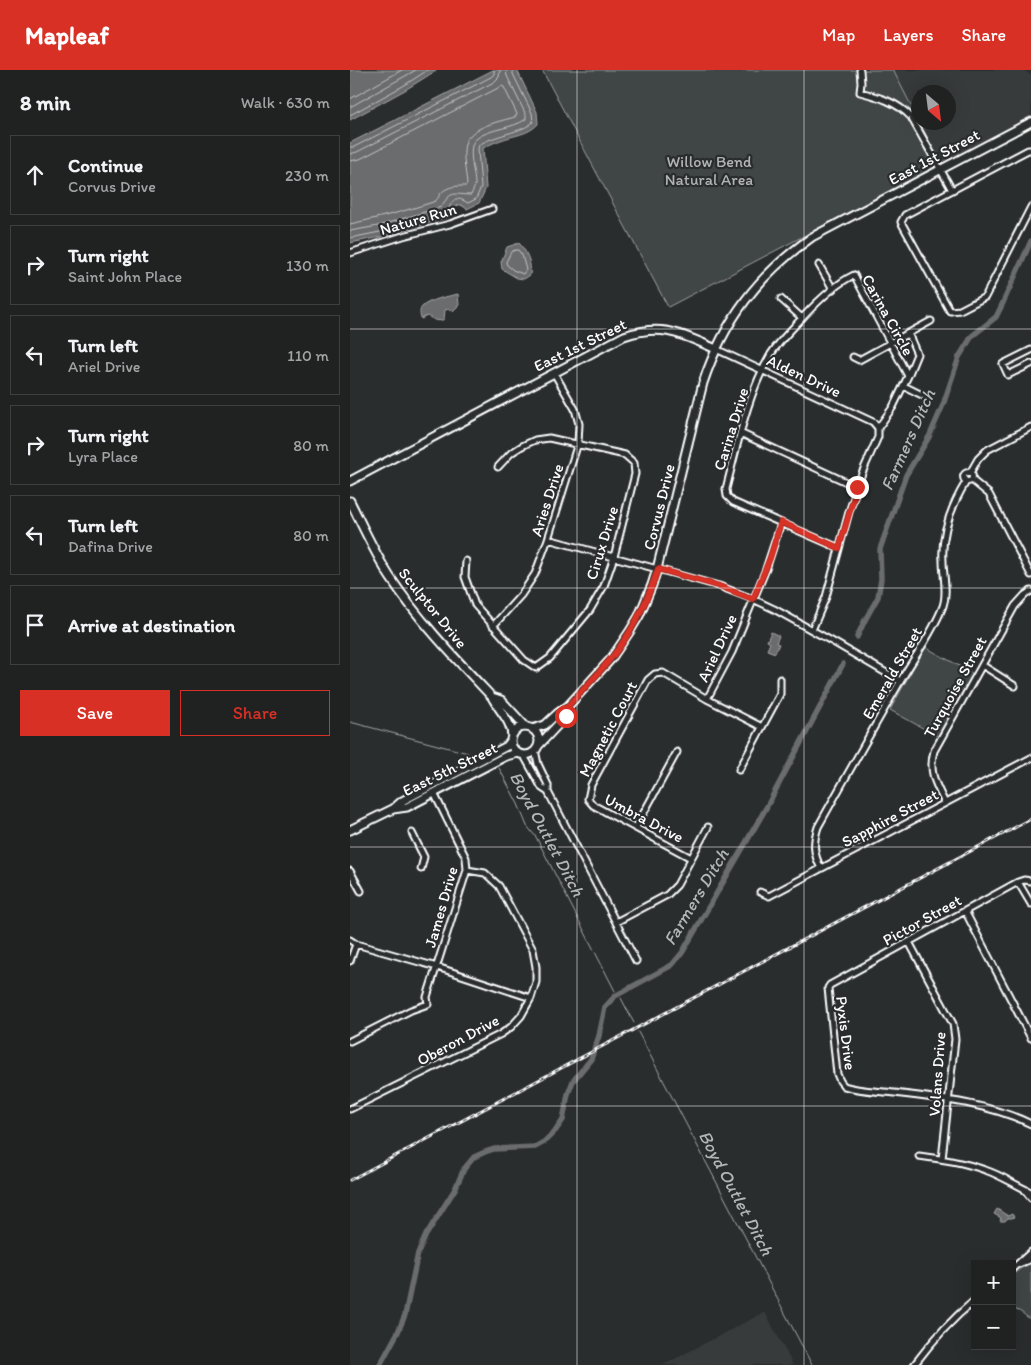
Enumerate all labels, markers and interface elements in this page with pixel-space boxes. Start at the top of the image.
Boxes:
text: Mapleaf [25,21,109,50]
text: Map [822,24,855,46]
text: Layers [883,24,933,46]
text: Share [961,24,1006,46]
north arrow [911,85,956,130]
text: 8 min [20,90,70,115]
text: Walk · 630 m [241,93,330,112]
street label: East 1st Street [885,125,983,189]
park label: Willow Bend Natural Area [665,152,753,189]
text: Continue [68,154,143,177]
icon: ahead [21,161,49,189]
text: 230 m [285,166,329,185]
text: Corvus Drive [68,177,156,196]
street label: Nature Run [378,199,458,239]
text: Turn right [68,244,149,267]
icon: right [21,251,49,279]
text: 130 m [286,256,329,275]
text: Saint John Place [68,267,182,286]
street label: Carina Circle [858,271,918,359]
street label: East 1st Street [531,314,629,376]
text: Turn left [68,334,138,357]
icon: left [21,341,49,369]
text: 110 m [287,346,329,365]
street label: Alden Drive [764,351,844,402]
text: Ariel Drive [68,357,140,376]
street label: Carina Drive [709,385,753,473]
water label: Farmers Ditch [876,386,940,494]
text: Turn right [68,424,149,447]
icon: right [21,431,49,459]
text: 80 m [293,436,329,455]
text: Lyra Place [68,447,138,466]
street label: Aries Drive [526,461,568,539]
street label: Corvus Drive [639,462,679,552]
route end [846,476,869,499]
street label: Cirux Drive [582,504,622,582]
text: Turn left [68,514,138,537]
icon: left [21,521,49,549]
text: 80 m [293,526,329,545]
text: Dafina Drive [68,537,153,556]
street label: Sculptor Drive [395,564,471,652]
icon: arrive [21,611,49,639]
street label: Ariel Drive [693,611,741,685]
text: Arrive at destination [68,614,235,637]
street label: Emerald Street [858,623,926,723]
street label: Turquoise Street [919,633,991,741]
street label: Magnetic Court [575,678,641,780]
button: Save [20,690,170,736]
button: Share [180,690,330,736]
route start [555,705,578,728]
street label: East 5th Street [400,738,500,800]
water label: Boyd Outlet Ditch [505,768,590,901]
street label: Sapphire Street [839,785,941,851]
street label: Umbra Drive [601,789,687,847]
water label: Farmers Ditch [659,844,734,949]
street label: James Drive [420,864,462,950]
street label: Pictor Street [879,891,965,949]
street label: Pyxis Drive [832,995,860,1071]
street label: Oberon Drive [414,1010,502,1070]
street label: Volans Drive [925,1031,949,1117]
water label: Boyd Outlet Ditch [694,1127,779,1260]
map controls [971,1260,1016,1350]
button: + [971,1260,1016,1305]
button: − [971,1305,1016,1350]

